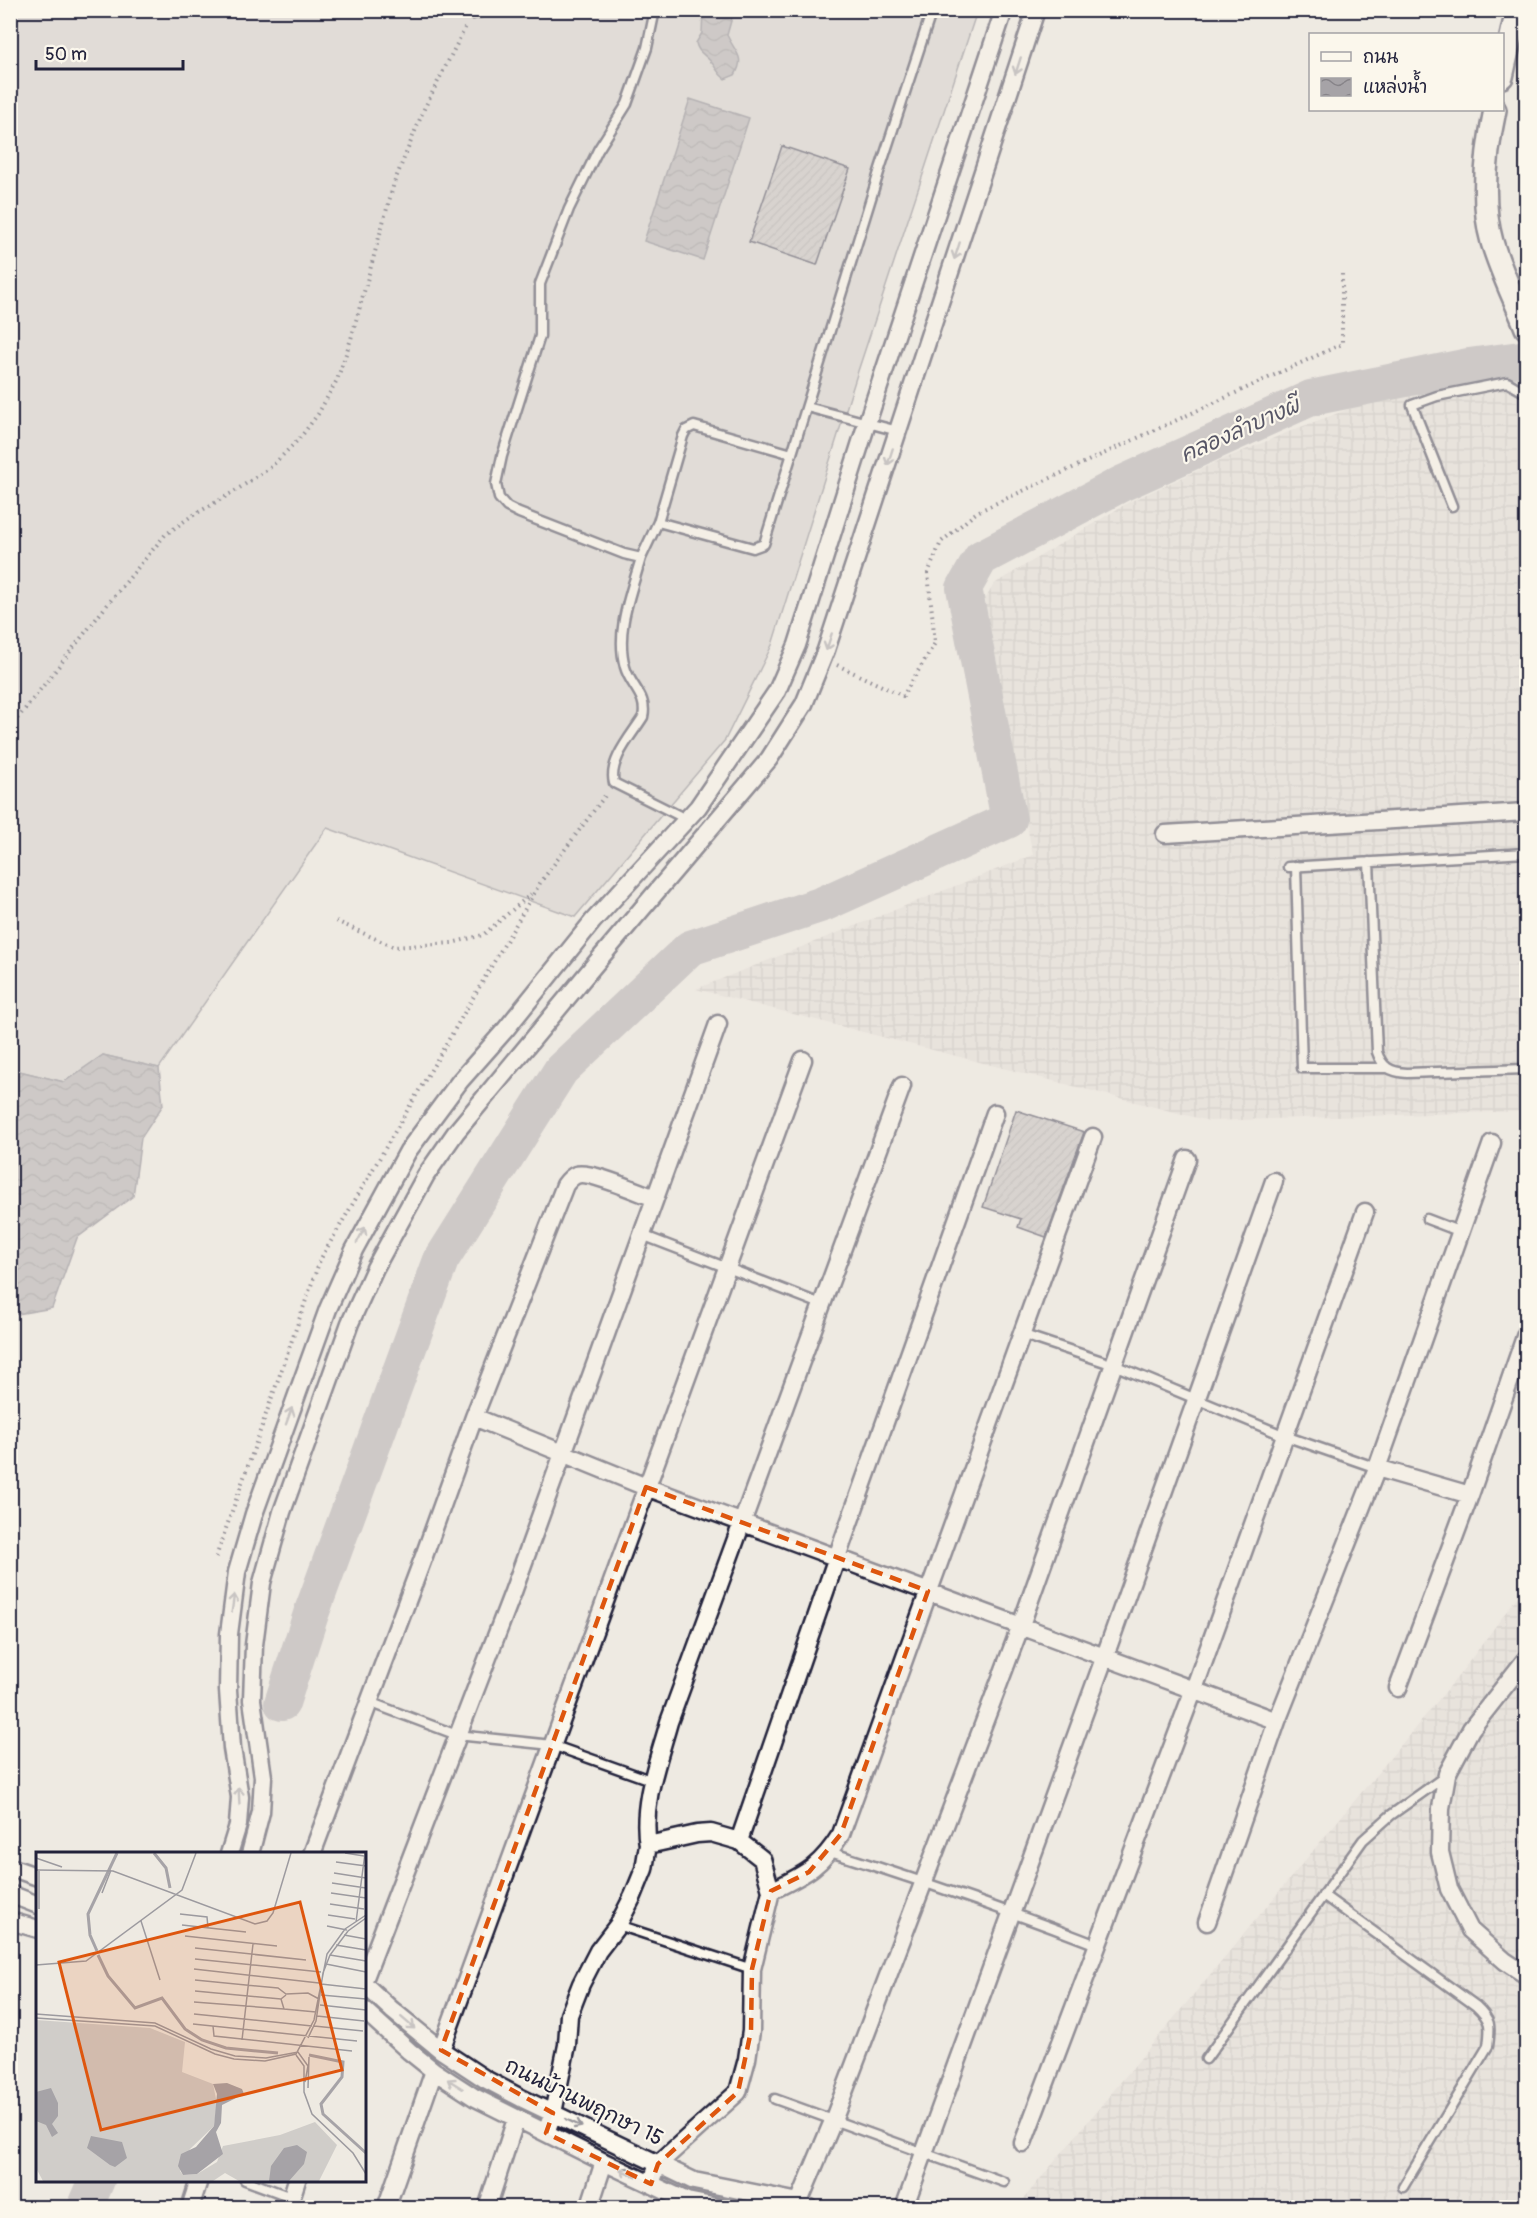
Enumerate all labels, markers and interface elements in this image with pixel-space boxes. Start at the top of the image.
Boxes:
scale bar [36,33,183,71]
legend [1309,33,1504,111]
text: 50 m [45,43,87,66]
text: ถนน [1363,46,1398,69]
one-way arrow [1012,56,1023,75]
text: แหล่งน้ำ [1363,70,1427,99]
one-way arrow [951,241,962,260]
water label: คลองลำบางผี [1176,390,1308,469]
one-way arrow [883,447,894,466]
one-way arrow [823,632,834,651]
one-way arrow [356,1227,367,1245]
one-way arrow [284,1407,295,1426]
one-way arrow [228,1593,239,1613]
one-way arrow [234,1787,245,1807]
inset map [36,1852,366,2182]
one-way arrow [400,2017,416,2030]
street label: ถนนบ้านพฤกษา 15 [500,2052,668,2152]
one-way arrow [447,2078,464,2090]
one-way arrow [565,2118,583,2130]
one-way arrow [620,2167,638,2179]

